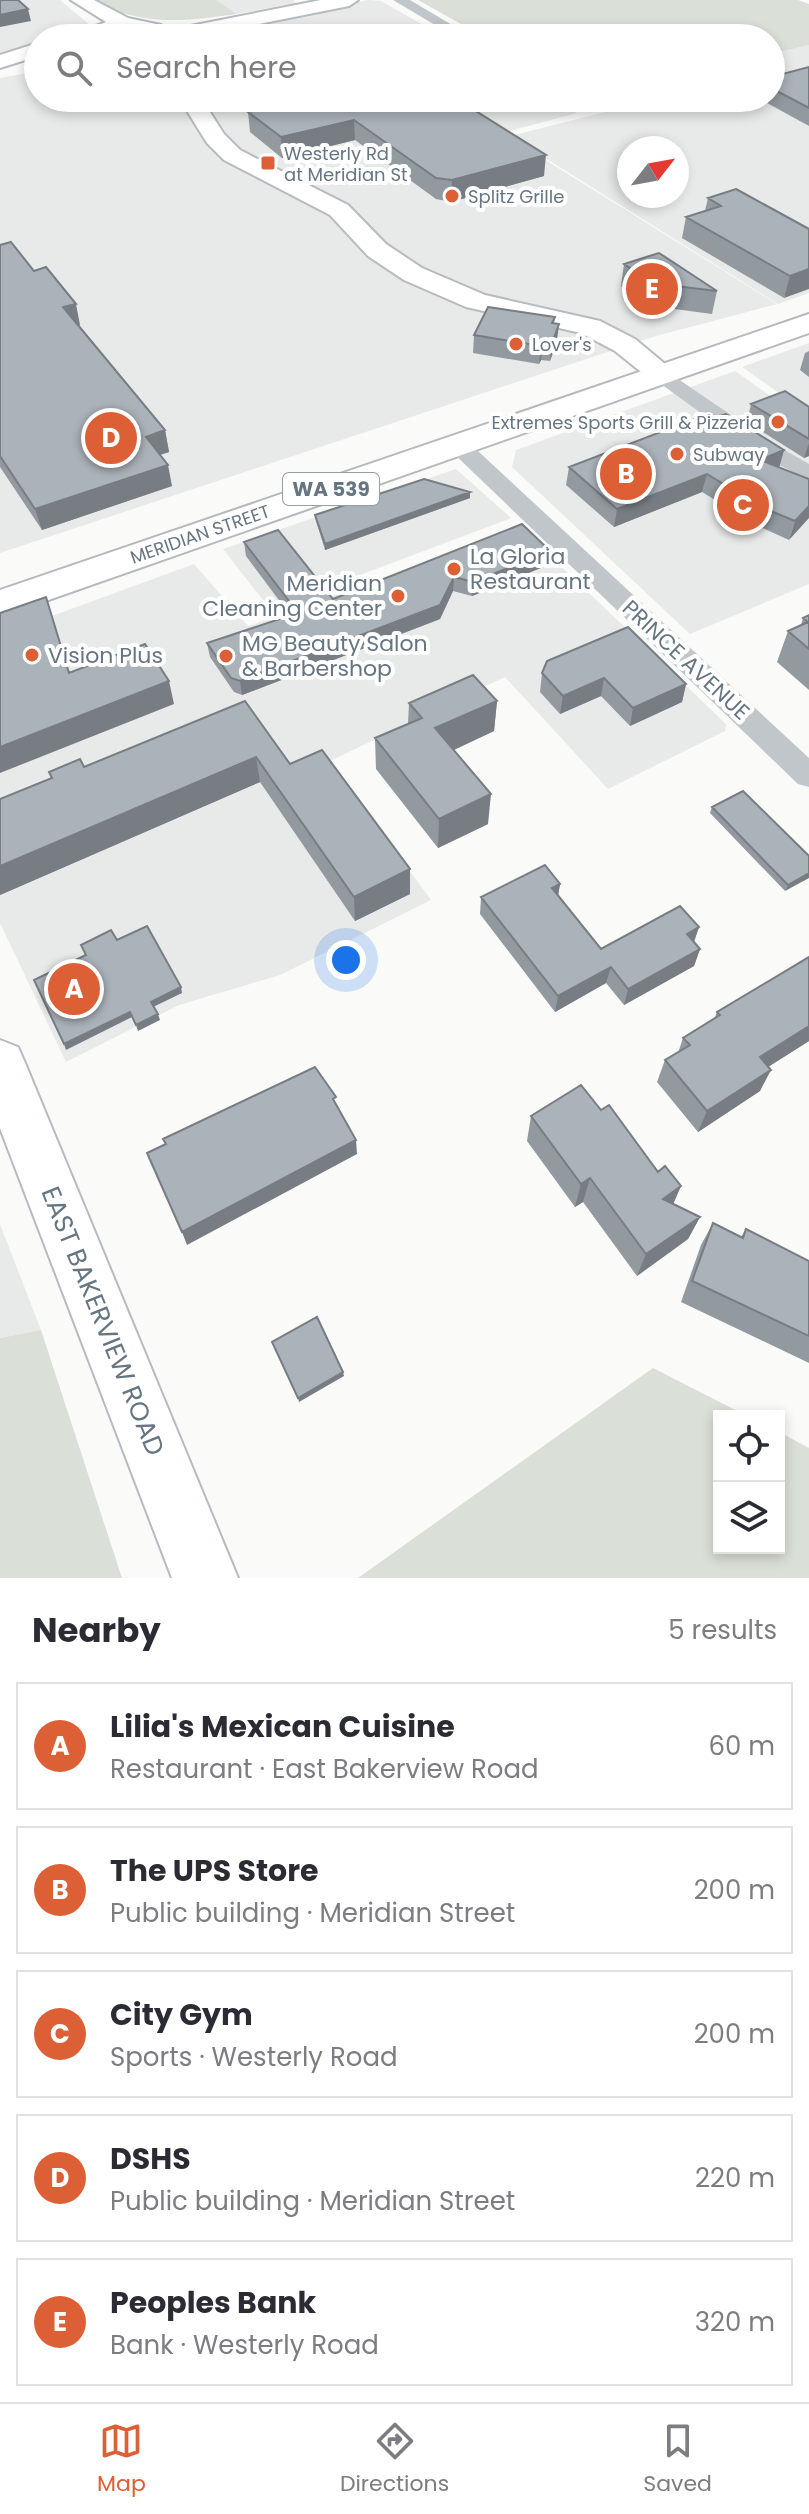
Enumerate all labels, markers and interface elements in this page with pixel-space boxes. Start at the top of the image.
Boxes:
search box [24,24,785,112]
icon: search [52,46,96,90]
text: Search here [116,46,297,89]
north arrow [617,136,689,208]
place label: Westerly Rd at Meridian St [284,141,408,187]
marker: Westerly Rd at Meridian St [259,154,277,172]
place label: Splitz Grille [468,184,564,209]
marker: Splitz Grille [443,187,461,205]
pin: E [626,259,678,319]
place label: Lover's [532,332,592,357]
marker: Lover's [507,335,525,353]
pin: D [85,408,137,468]
place label: Extremes Sports Grill & Pizzeria [491,410,762,435]
marker: Extremes Sports Grill & Pizzeria [769,413,787,431]
place label: Subway [693,442,764,467]
pin: B [600,444,652,504]
marker: Subway [668,445,686,463]
road number: WA 539 [283,473,379,505]
pin: C [717,475,769,535]
street label: MERIDIAN STREET [127,498,273,570]
place label: La Gloria Restaurant [470,541,591,597]
marker: La Gloria Restaurant [445,560,463,578]
place label: Meridian Cleaning Center [202,568,382,624]
marker: Meridian Cleaning Center [389,587,407,605]
street label: PRINCE AVENUE [616,593,756,727]
place label: MG Beauty Salon & Barbershop [242,628,428,684]
place label: Vision Plus [48,640,163,671]
marker: Vision Plus [23,646,41,664]
marker: MG Beauty Salon & Barbershop [217,647,235,665]
your location [326,940,366,980]
pin: A [48,959,100,1019]
street label: EAST BAKERVIEW ROAD [33,1181,173,1461]
map controls [713,1410,785,1554]
button: locate [713,1410,785,1482]
button: layers [713,1482,785,1554]
text: Nearby [32,1606,161,1654]
text: 5 results [668,1612,777,1648]
text: Lilia's Mexican Cuisine [110,1705,455,1748]
text: A [50,1728,70,1764]
text: 60 m [708,1728,775,1764]
text: Restaurant · East Bakerview Road [110,1751,539,1787]
text: The UPS Store [110,1849,319,1892]
text: B [51,1872,69,1908]
text: 200 m [694,1872,775,1908]
text: Public building · Meridian Street [110,1895,515,1931]
text: City Gym [110,1993,253,2036]
text: C [50,2016,70,2052]
text: 200 m [694,2016,775,2052]
text: Sports · Westerly Road [110,2039,398,2075]
text: DSHS [110,2137,191,2180]
text: D [51,2160,69,2196]
text: 220 m [695,2160,775,2196]
text: Public building · Meridian Street [110,2183,515,2219]
text: Peoples Bank [110,2281,316,2324]
text: E [53,2304,67,2340]
text: 320 m [695,2304,775,2340]
text: Bank · Westerly Road [110,2327,379,2363]
tab: Map [97,2419,146,2500]
tab: Directions [340,2419,449,2500]
tab: Saved [643,2419,712,2500]

